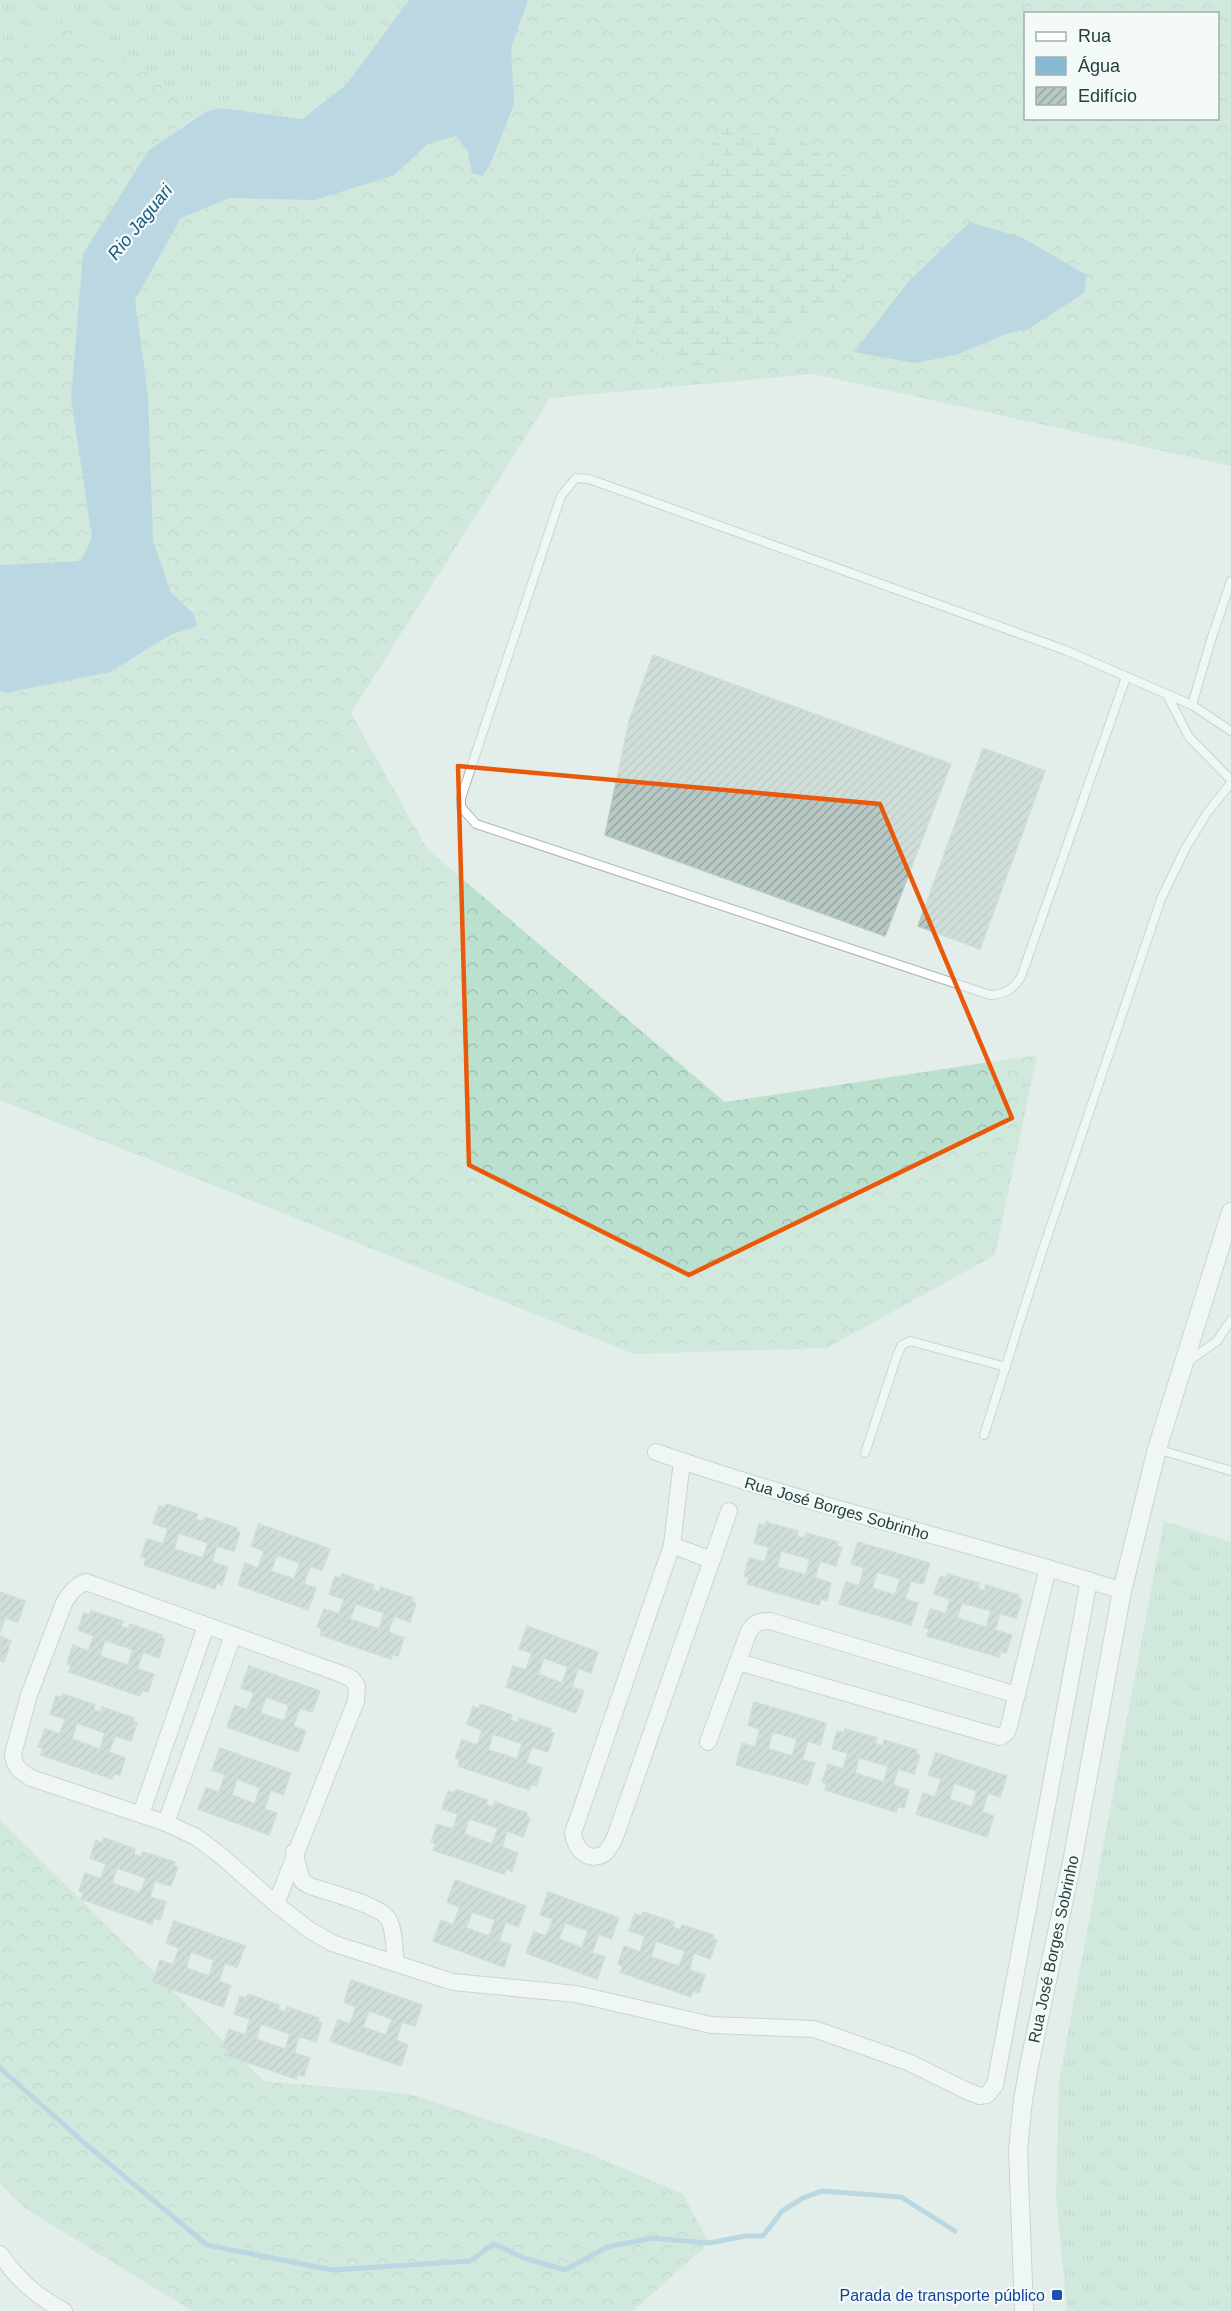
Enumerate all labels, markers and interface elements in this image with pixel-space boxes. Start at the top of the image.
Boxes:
legend [1024,12,1219,120]
text: Rua [1078,26,1112,46]
text: Água [1078,56,1121,76]
text: Edifício [1078,86,1137,106]
water label: Rio Jaguari [104,180,177,264]
street label: Rua José Borges Sobrinho [743,1474,931,1543]
street label: Rua José Borges Sobrinho [1025,1854,1082,2044]
place label: Parada de transporte público [840,2287,1045,2304]
marker: Parada de transporte público [1050,2288,1064,2302]

